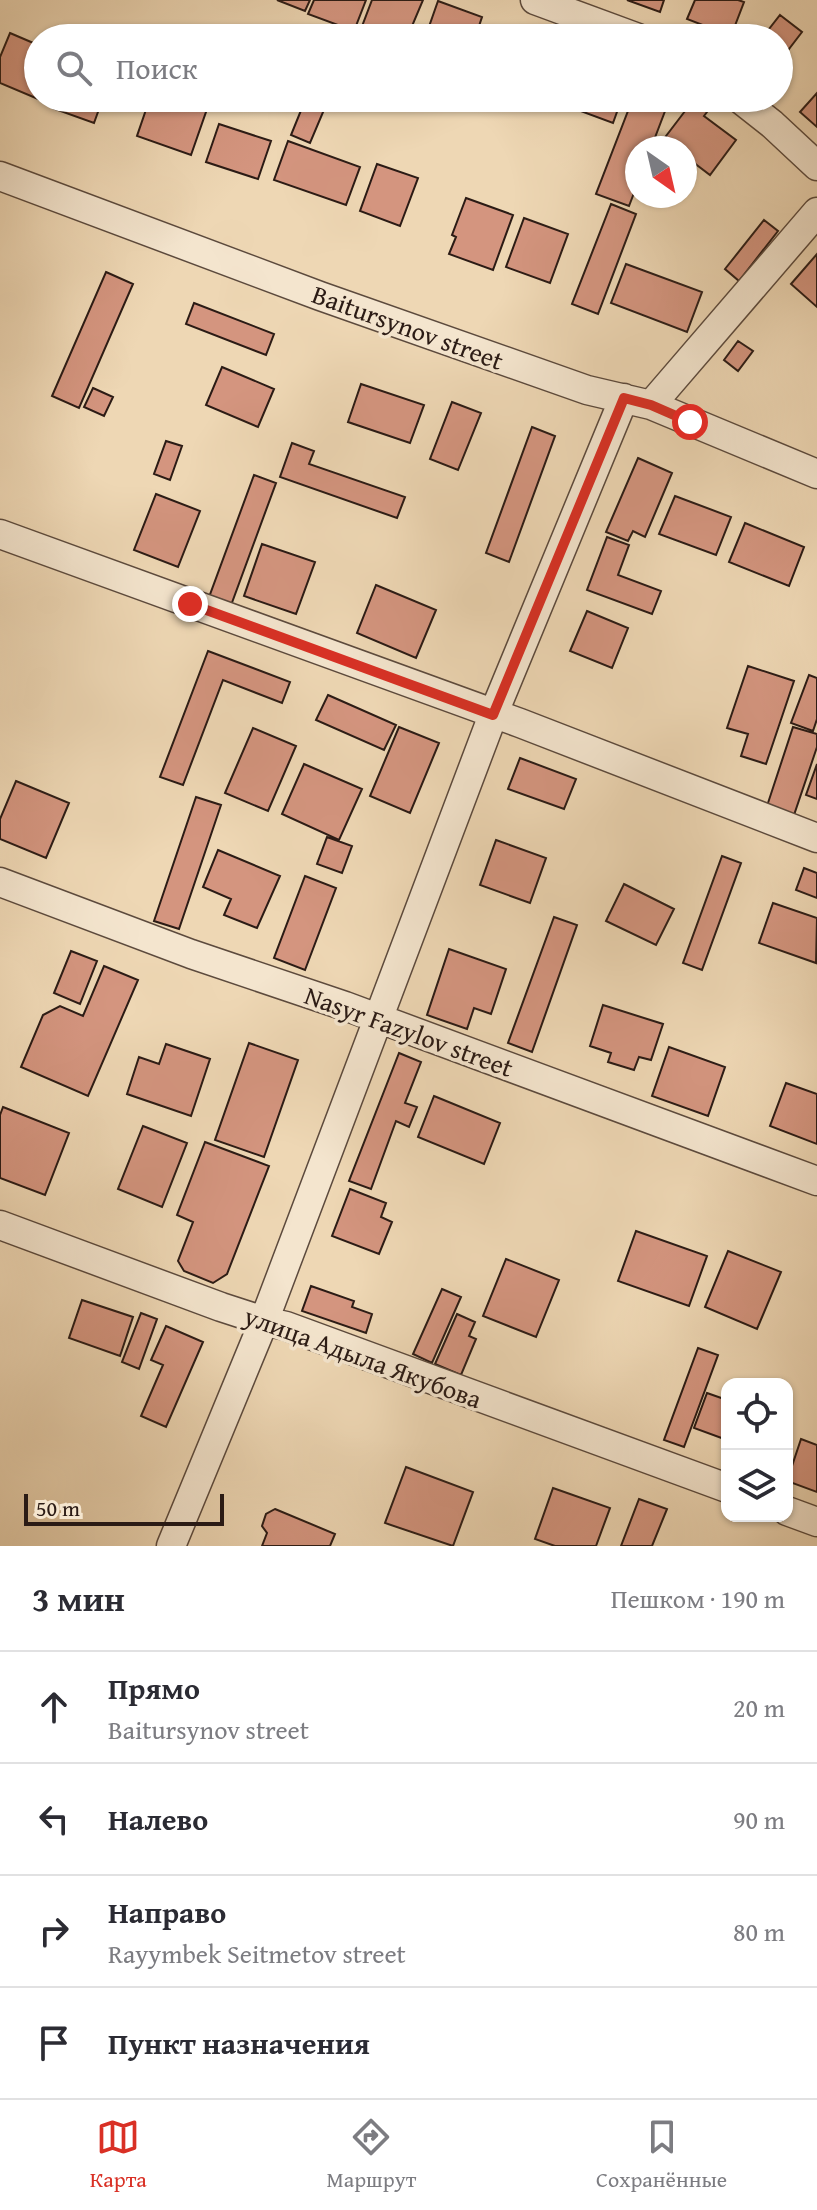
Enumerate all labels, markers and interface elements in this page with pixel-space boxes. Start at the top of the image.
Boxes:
search box [24,24,793,112]
icon: search [52,46,96,90]
text: Поиск [116,46,198,90]
north arrow [625,136,697,208]
street label: Baitursynov street [307,274,509,380]
route start [672,404,708,440]
route end [172,586,208,622]
street label: Nasyr Fazylov street [299,975,519,1087]
street label: улица Адыла Якубова [238,1296,488,1418]
map controls [721,1378,793,1522]
button: locate [721,1378,793,1450]
button: layers [721,1450,793,1522]
scale bar [24,1490,224,1526]
text: 50 m [36,1492,80,1524]
text: 3 мин [32,1574,125,1623]
text: Пешком · 190 m [611,1579,785,1618]
text: Прямо [108,1666,200,1710]
icon: ahead [32,1685,76,1729]
text: 20 m [733,1688,785,1727]
text: Baitursynov street [108,1710,309,1749]
icon: left [32,1797,76,1841]
text: Налево [108,1797,208,1841]
text: 90 m [733,1800,785,1839]
text: Направо [108,1890,226,1934]
icon: right [32,1909,76,1953]
text: 80 m [733,1912,785,1951]
text: Rayymbek Seitmetov street [108,1934,406,1973]
icon: arrive [32,2021,76,2065]
text: Пункт назначения [108,2021,370,2065]
tab: Карта [90,2115,147,2195]
tab: Маршрут [326,2115,416,2195]
tab: Сохранённые [596,2115,727,2195]

